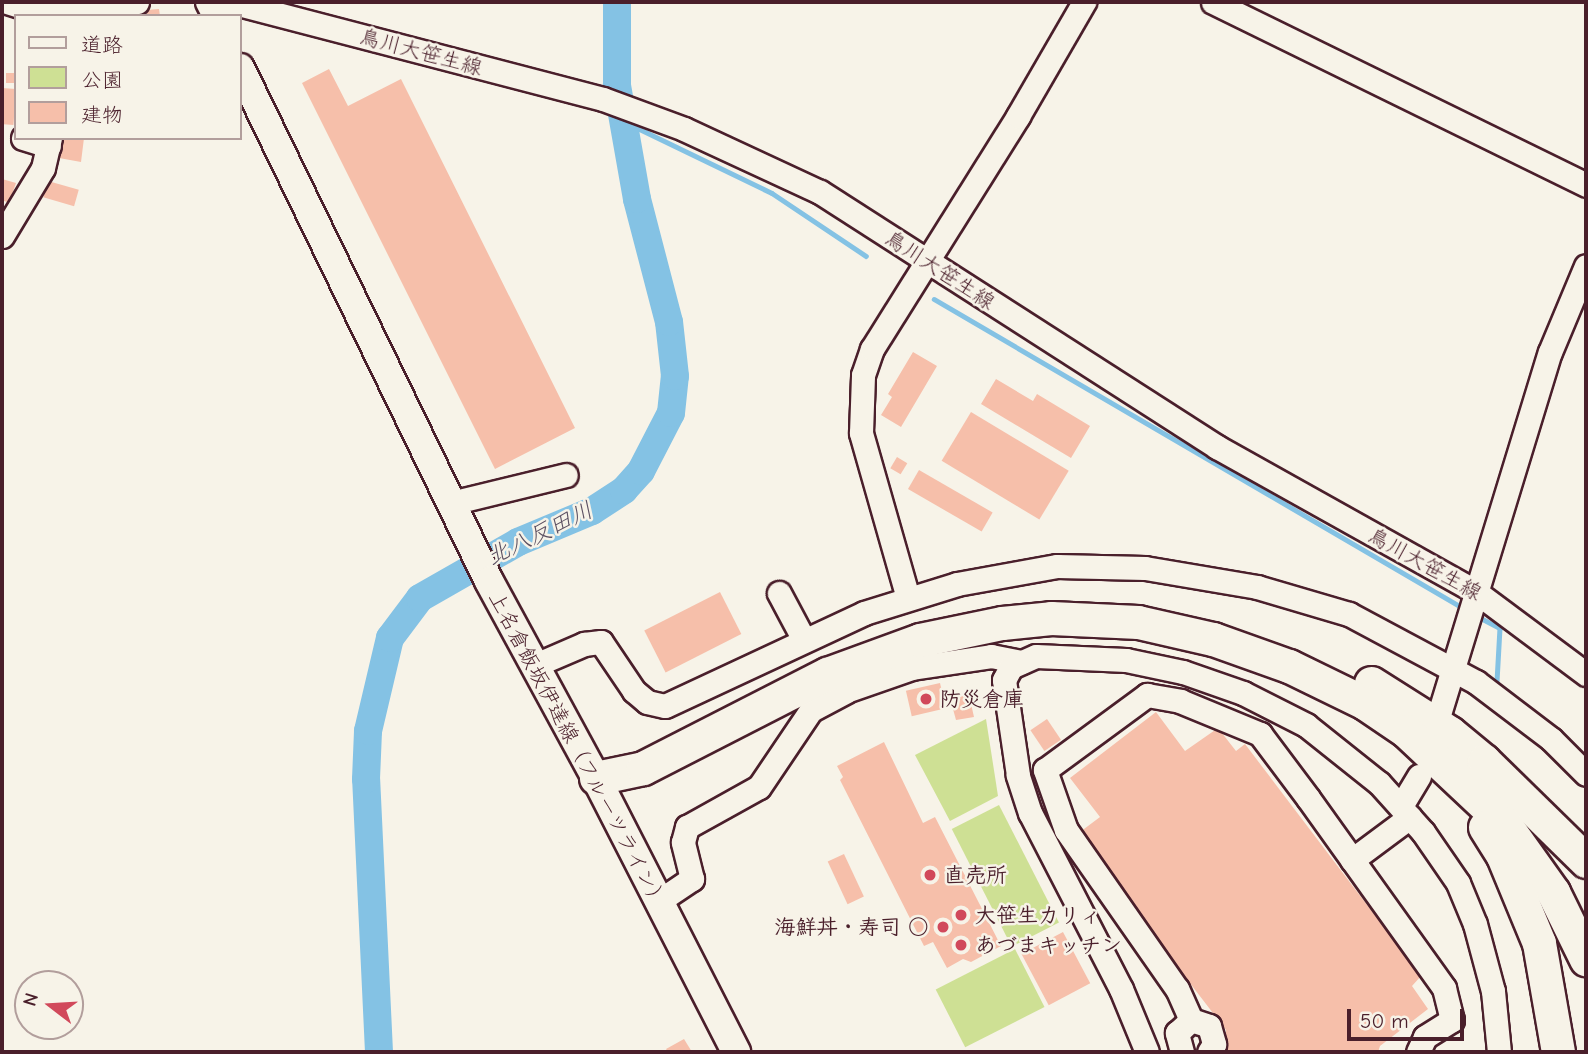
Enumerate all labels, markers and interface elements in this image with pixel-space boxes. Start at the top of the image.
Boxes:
legend [14,14,242,140]
street label: 鳥川大笹生線 [357,24,485,80]
text: 道路 [81,33,123,57]
text: 公園 [81,68,123,92]
text: 建物 [81,103,123,127]
street label: 鳥川大笹生線 [880,225,1000,315]
water label: 北八反田川 [482,496,598,572]
street label: 鳥川大笹生線 [1364,522,1486,606]
street label: 上名倉飯坂伊達線（フルーツライン） [483,586,673,914]
place label: 防災倉庫 [940,686,1024,712]
marker: 防災倉庫 [918,691,934,707]
place label: 直売所 [944,862,1007,888]
marker: 直売所 [922,867,938,883]
place label: 大笹生カリィ [975,902,1101,928]
marker: 大笹生カリィ [953,907,969,923]
place label: 海鮮丼・寿司 ○ [775,914,929,940]
marker: 海鮮丼・寿司 ○ [935,919,951,935]
place label: あづまキッチン [975,932,1122,958]
marker: あづまキッチン [953,937,969,953]
north arrow [14,970,84,1040]
text: N [18,990,43,1009]
scale bar [1350,995,1467,1038]
text: 50 m [1360,1009,1409,1033]

